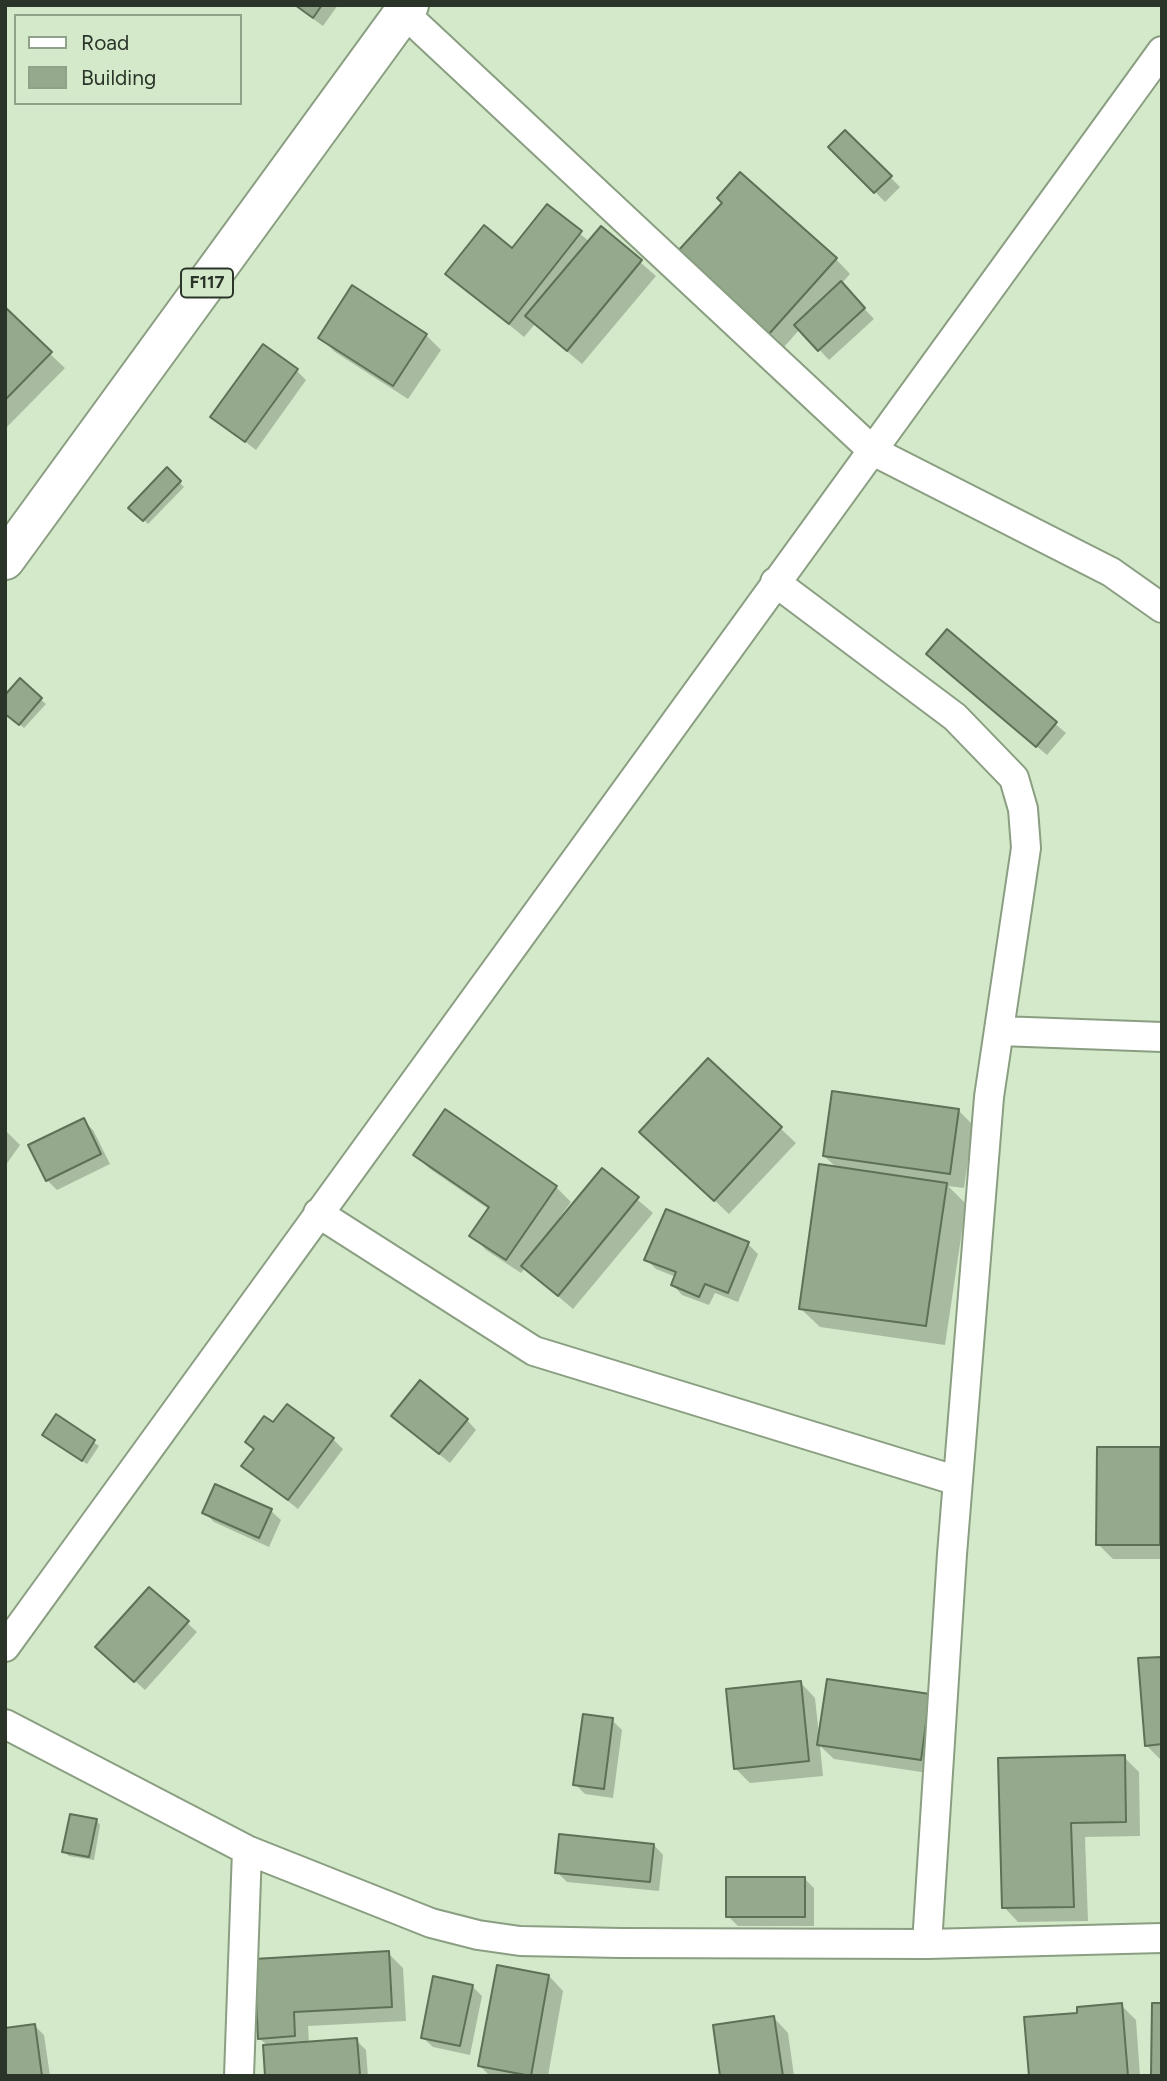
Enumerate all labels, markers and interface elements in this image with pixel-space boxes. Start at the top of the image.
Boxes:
legend [14,14,242,105]
text: Road [81,30,129,55]
text: Building [81,65,156,90]
road number: F117 [181,268,233,298]

